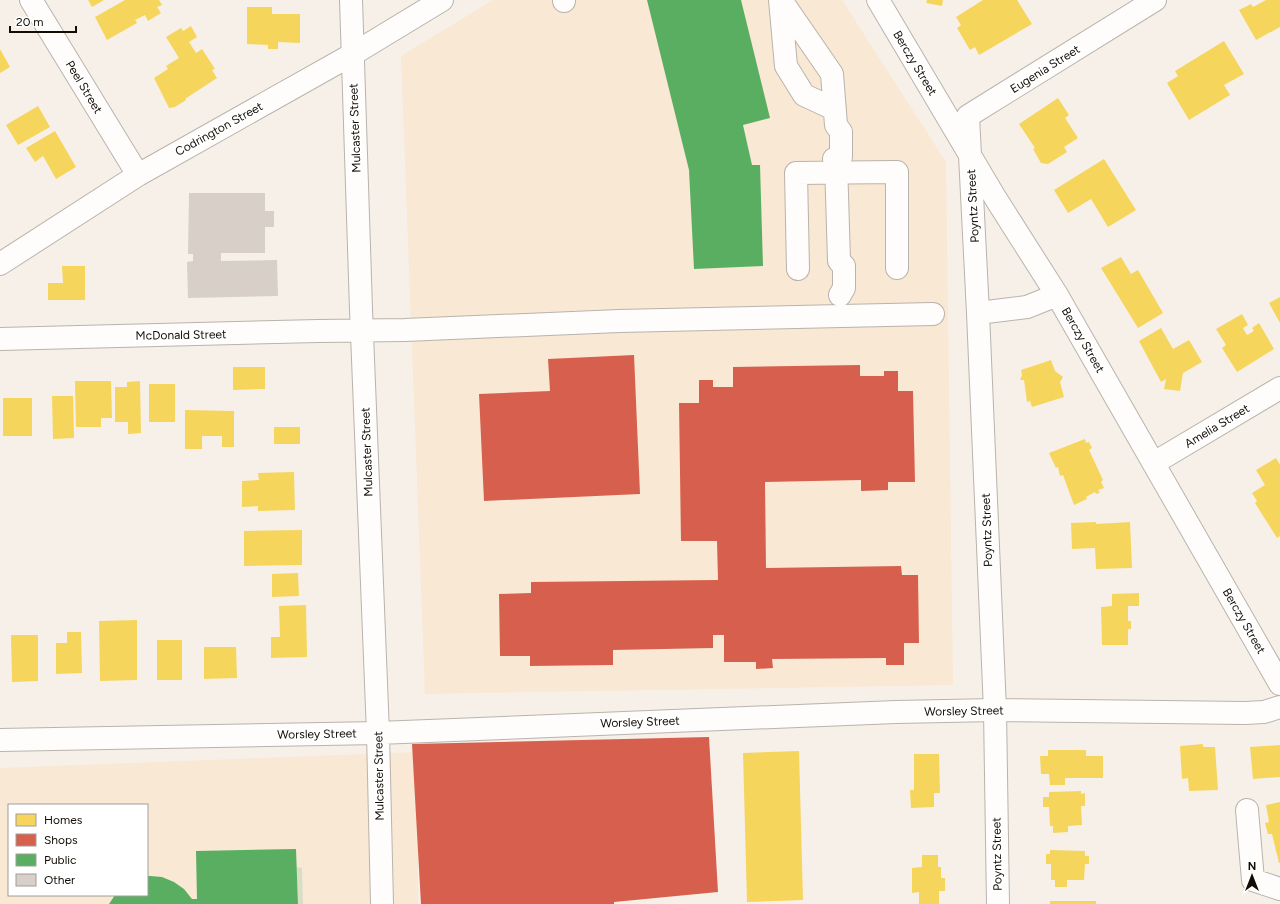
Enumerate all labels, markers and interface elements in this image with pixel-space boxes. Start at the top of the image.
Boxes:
scale bar [10,8,76,34]
text: 20 m [16,15,44,29]
street label: Berczy Street [890,28,940,98]
street label: Eugenia Street [1008,42,1083,96]
street label: Peel Street [63,58,105,116]
street label: Mulcaster Street [346,83,364,173]
street label: Codrington Street [173,99,266,159]
street label: Poyntz Street [964,168,982,243]
street label: Berczy Street [1059,305,1108,376]
street label: McDonald Street [135,327,227,343]
street label: Amelia Street [1182,401,1252,451]
street label: Mulcaster Street [358,407,376,497]
street label: Poyntz Street [979,493,995,567]
street label: Berczy Street [1220,586,1269,657]
street label: Worsley Street [924,703,1004,719]
street label: Worsley Street [600,714,680,730]
street label: Worsley Street [277,726,357,742]
street label: Mulcaster Street [371,731,387,821]
legend [8,804,148,896]
text: Homes [44,813,83,827]
street label: Poyntz Street [989,817,1005,891]
text: Shops [44,833,78,847]
text: Public [44,853,77,867]
north arrow [1232,856,1272,896]
text: N [1248,860,1256,873]
text: Other [44,873,75,887]

